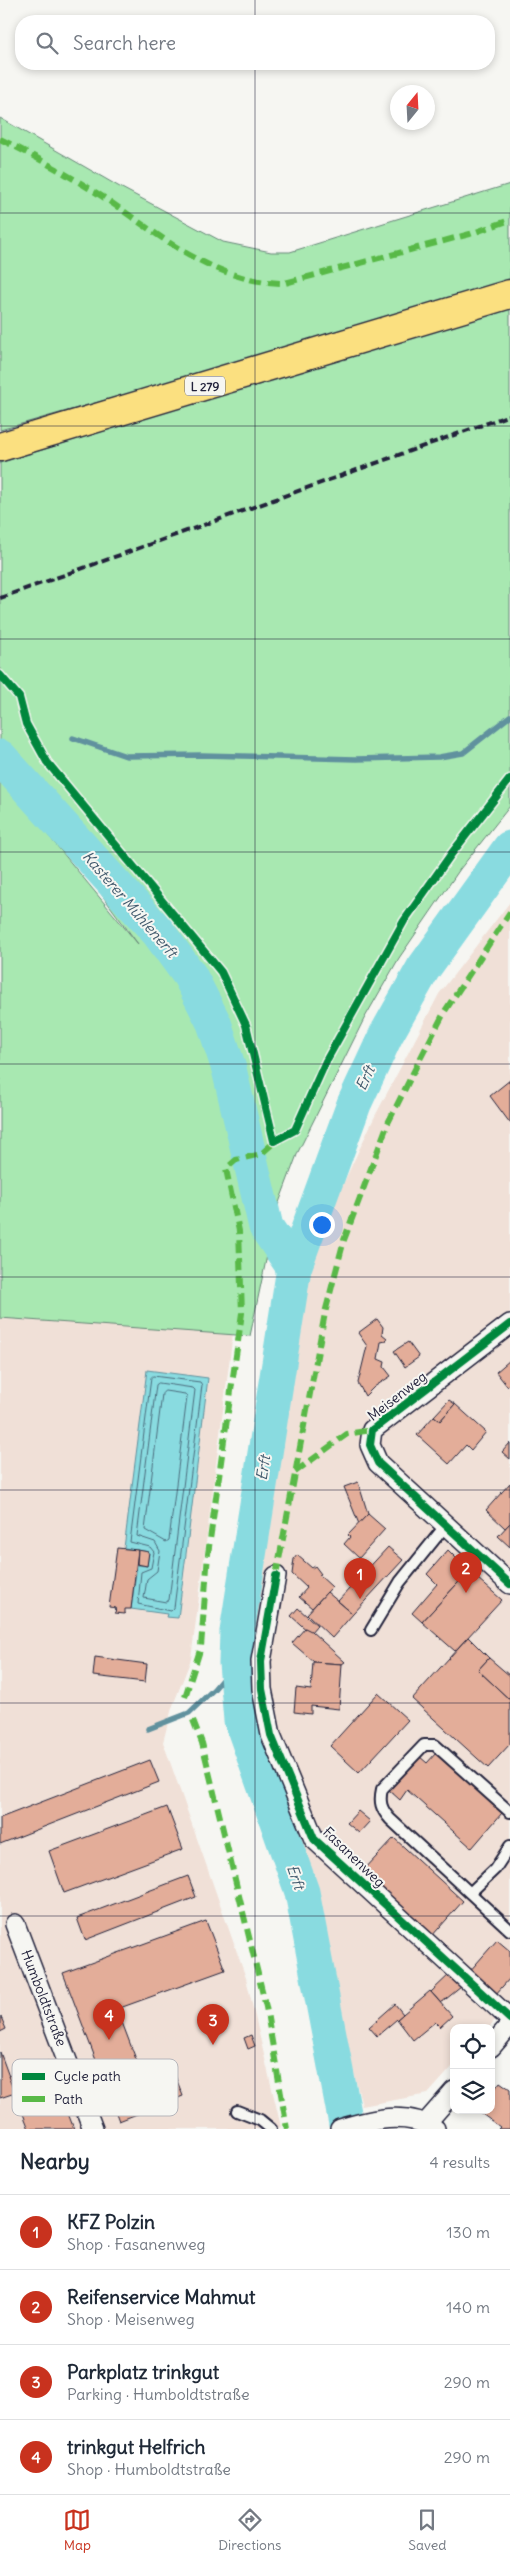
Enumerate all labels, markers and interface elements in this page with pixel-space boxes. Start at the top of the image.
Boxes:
search box [15,15,495,70]
icon: search [33,29,61,57]
text: Search here [73,31,176,55]
north arrow [390,85,435,130]
road number: L 279 [185,376,225,396]
water label: Kasterer Mühlenerft [79,847,183,963]
water label: Erft [351,1061,380,1093]
your location [309,1212,335,1238]
street label: Meisenweg [364,1367,430,1425]
water label: Erft [252,1452,275,1482]
pin: 2 [450,1552,482,1593]
pin: 1 [344,1558,376,1599]
street label: Fasanenweg [319,1823,389,1891]
water label: Erft [283,1862,310,1894]
street label: Humboldtstraße [17,1947,71,2049]
pin: 4 [93,1999,125,2040]
pin: 3 [197,2004,229,2045]
map controls [450,2024,495,2114]
button: locate [450,2024,495,2069]
legend [12,2059,178,2116]
text: Cycle path [54,2067,121,2085]
button: layers [450,2069,495,2114]
text: Path [54,2090,83,2108]
text: Nearby [20,2148,90,2175]
text: 4 results [429,2152,490,2172]
text: KFZ Polzin [67,2210,155,2234]
text: 1 [33,2222,39,2242]
text: 130 m [446,2222,490,2242]
text: Shop · Fasanenweg [67,2234,205,2254]
text: Reifenservice Mahmut [67,2285,256,2309]
text: 2 [32,2297,40,2317]
text: 140 m [446,2297,490,2317]
text: Shop · Meisenweg [67,2309,195,2329]
text: Parkplatz trinkgut [67,2360,219,2384]
text: 3 [31,2372,41,2392]
text: 290 m [444,2372,490,2392]
text: Parking · Humboldtstraße [67,2384,250,2404]
text: trinkgut Helfrich [67,2435,205,2459]
text: 4 [31,2447,41,2467]
text: 290 m [444,2447,490,2467]
text: Shop · Humboldtstraße [67,2459,231,2479]
tab: Map [63,2506,91,2554]
tab: Directions [218,2506,281,2554]
tab: Saved [408,2506,447,2554]

